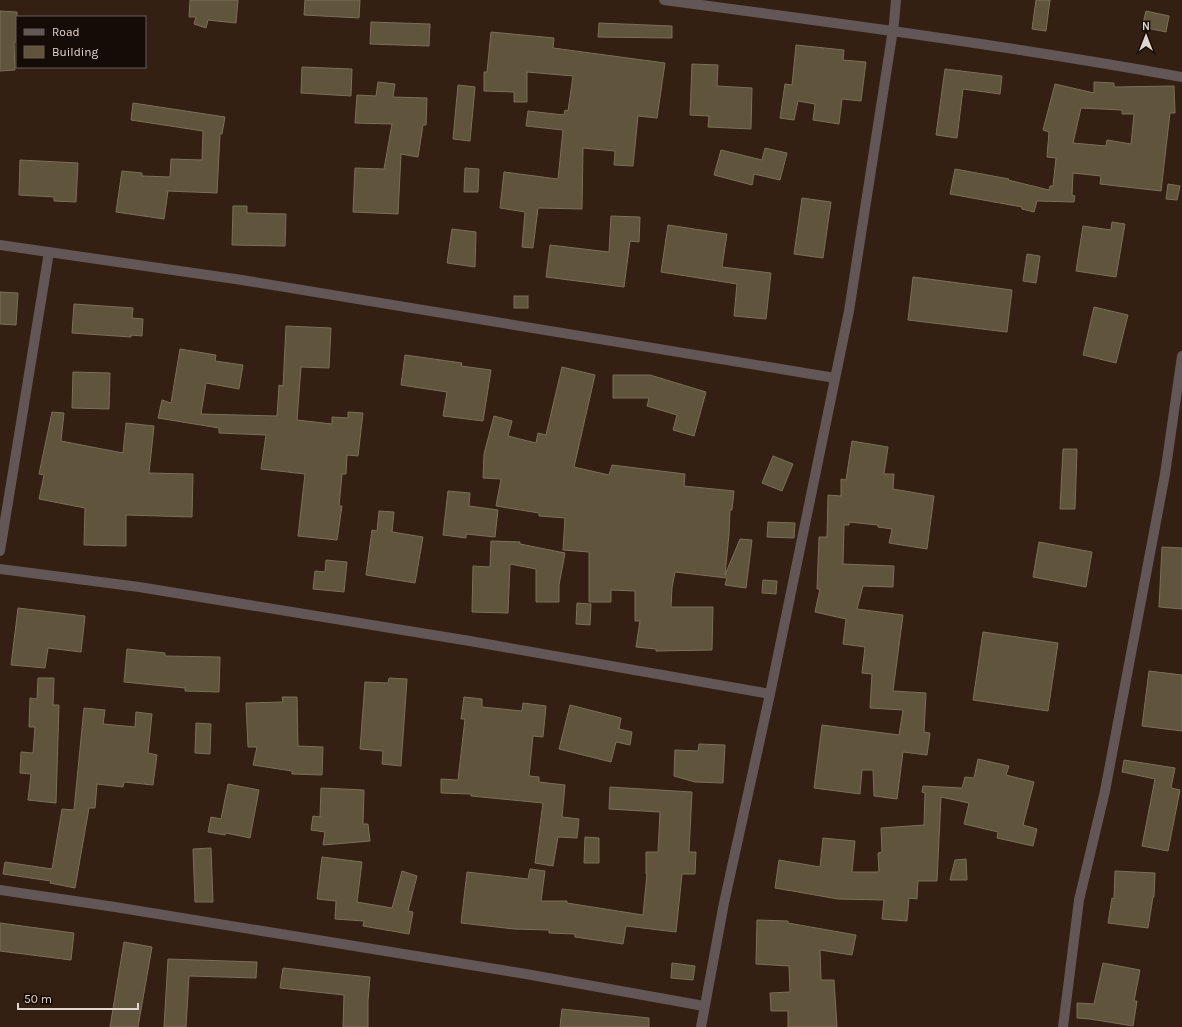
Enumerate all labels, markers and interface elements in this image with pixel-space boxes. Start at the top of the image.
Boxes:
legend [16,16,146,68]
north arrow [1126,16,1166,56]
text: N [1142,20,1150,33]
text: Road [52,25,80,39]
text: Building [52,45,99,59]
scale bar [18,985,138,1011]
text: 50 m [24,992,52,1006]

